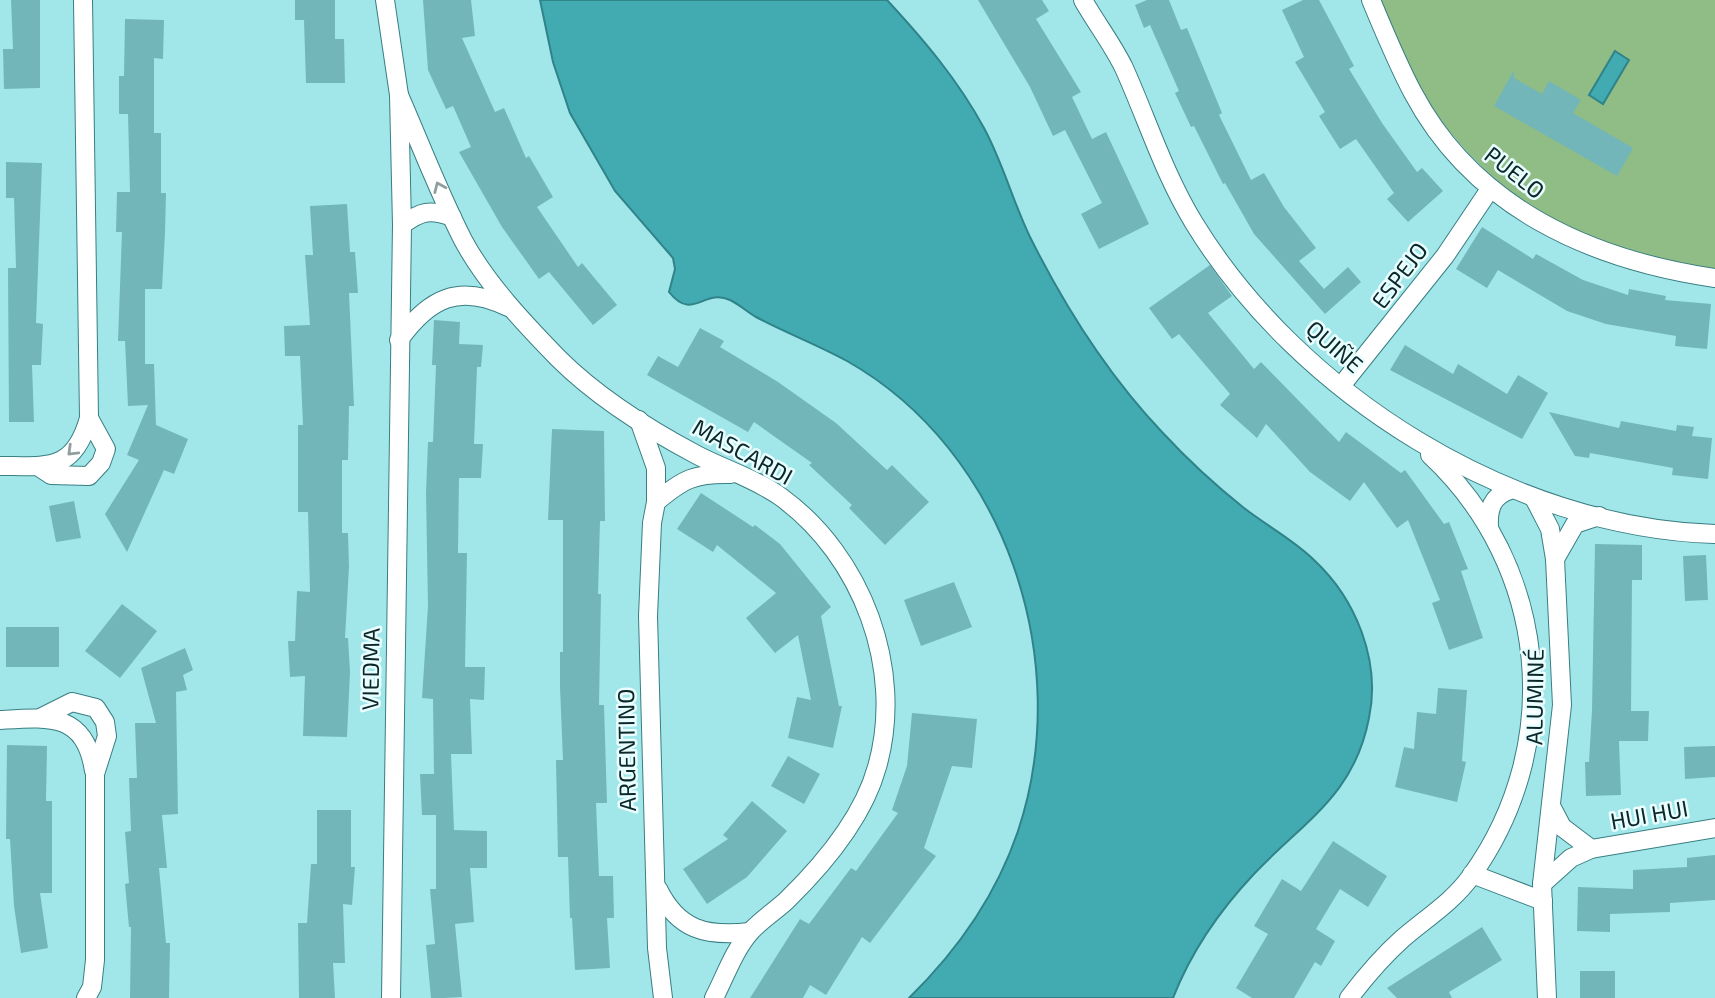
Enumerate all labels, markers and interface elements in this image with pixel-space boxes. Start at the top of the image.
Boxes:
street label: PUELO [1479,140,1551,204]
one-way arrow [433,182,447,195]
street label: ESPEJO [1365,236,1433,314]
street label: QUIÑE [1301,314,1369,378]
street label: MASCARDI [688,412,798,490]
one-way arrow [68,443,81,455]
street label: VIEDMA [355,627,385,711]
street label: ALUMINÉ [1519,649,1549,745]
street label: ARGENTINO [611,688,641,812]
street label: HUI HUI [1608,793,1690,835]

